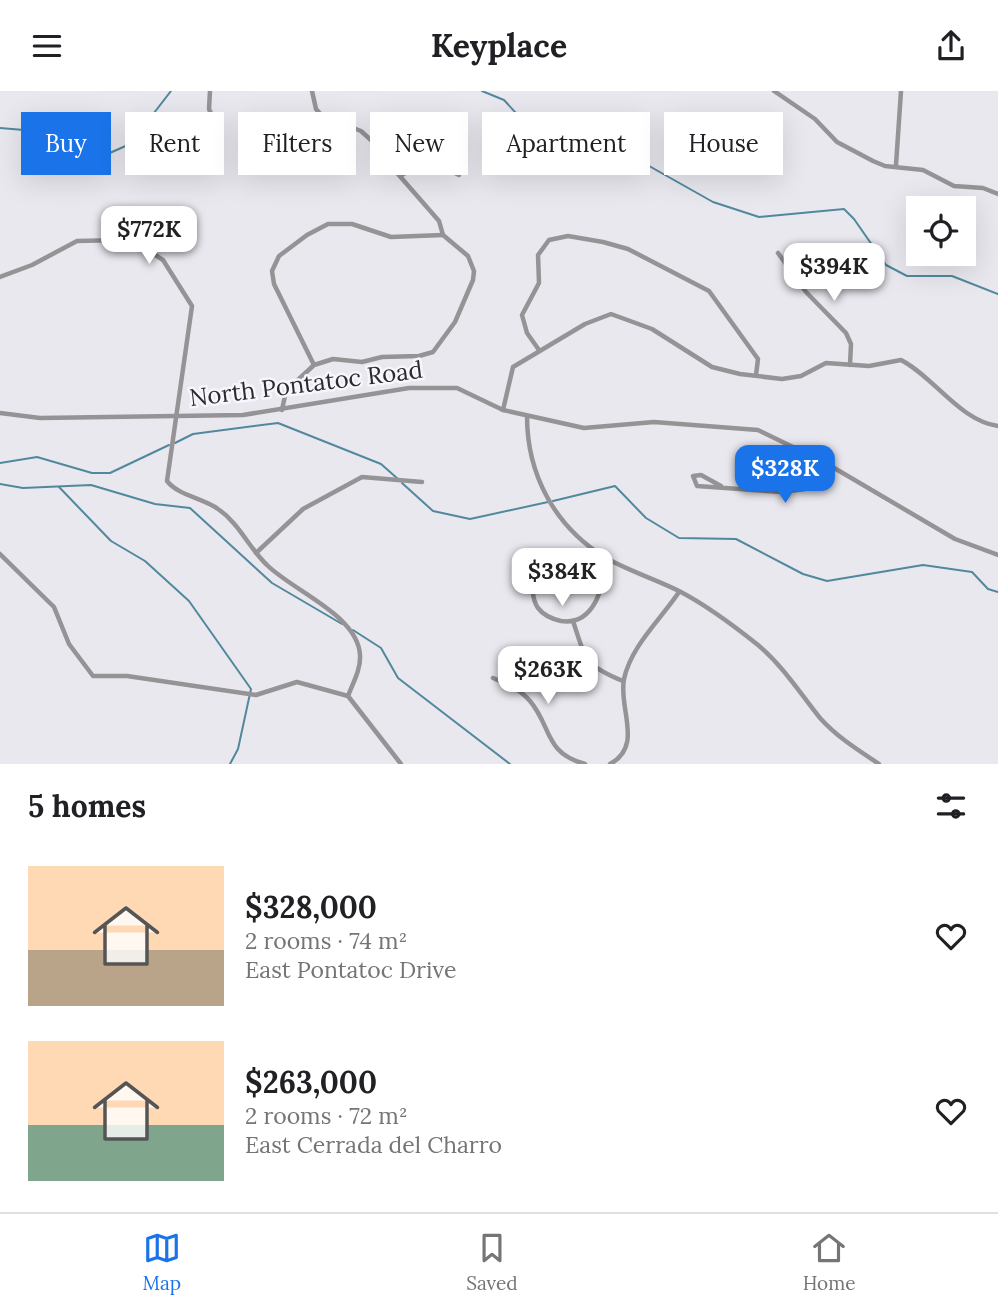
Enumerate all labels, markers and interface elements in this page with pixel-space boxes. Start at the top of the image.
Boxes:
text: Keyplace [431,25,567,66]
icon: menu [28,27,66,65]
icon: share [932,27,970,65]
chip: Buy [21,112,111,175]
chip: Rent [125,112,224,175]
chip: Filters [238,112,356,175]
chip: New [370,112,468,175]
chip: Apartment [482,112,650,175]
chip: House [664,112,783,175]
map controls [906,196,976,266]
button: locate [906,196,976,266]
pin: $772K [100,207,198,266]
text: $772K [117,214,181,243]
pin: $394K [785,243,883,303]
text: $394K [800,251,868,280]
street label: North Pontatoc Road [187,354,424,413]
pin: $328K [736,445,834,505]
text: $328K [751,453,819,482]
pin: $384K [513,549,611,608]
text: $384K [528,556,596,585]
pin: $263K [499,647,597,706]
text: $263K [514,654,582,683]
text: 5 homes [28,787,146,825]
icon: filters [932,787,970,825]
text: $328,000 [245,888,377,926]
icon: home [84,894,168,978]
icon: heart [932,917,970,955]
text: 2 rooms · 74 m² [245,926,407,955]
text: East Pontatoc Drive [245,955,456,984]
text: $263,000 [245,1063,377,1101]
icon: home [84,1069,168,1153]
icon: heart [932,1092,970,1130]
text: 2 rooms · 72 m² [245,1101,408,1130]
text: East Cerrada del Charro [245,1130,502,1159]
tab: Map [143,1229,181,1295]
tab: Saved [466,1229,518,1295]
tab: Home [803,1229,855,1295]

